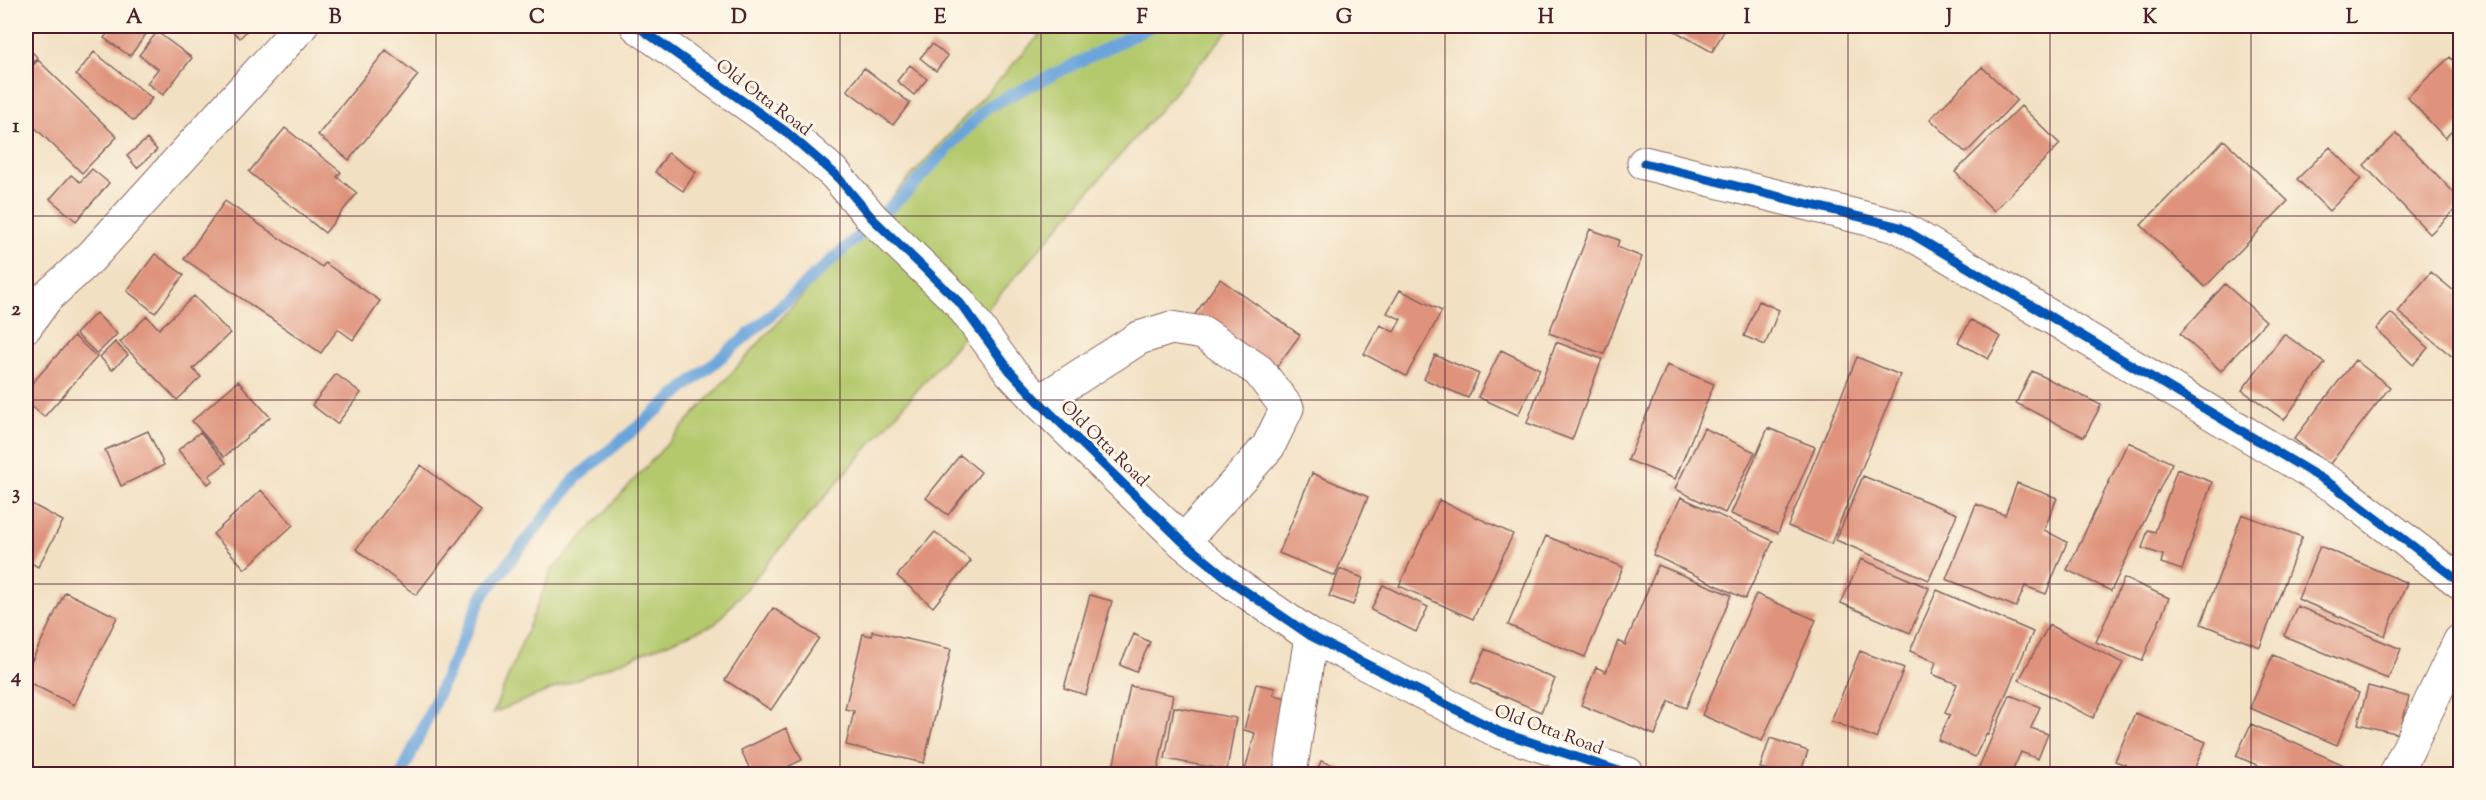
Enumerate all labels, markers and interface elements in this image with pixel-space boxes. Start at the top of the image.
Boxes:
text: A [126,4,143,33]
text: B [329,4,342,33]
text: C [529,4,545,33]
text: D [731,4,747,33]
text: E [934,4,947,33]
text: F [1136,4,1148,33]
text: G [1336,4,1353,33]
text: H [1538,4,1554,33]
text: I [1744,4,1751,33]
text: J [1944,4,1952,33]
text: K [2143,4,2158,33]
text: L [2346,4,2359,33]
street label: Old Otta Road [709,54,816,143]
text: 1 [13,113,20,142]
text: 2 [11,296,21,325]
street label: Old Otta Road [1053,395,1154,494]
text: 3 [12,480,20,509]
text: 4 [10,663,21,692]
street label: Old Otta Road [1490,699,1607,763]

